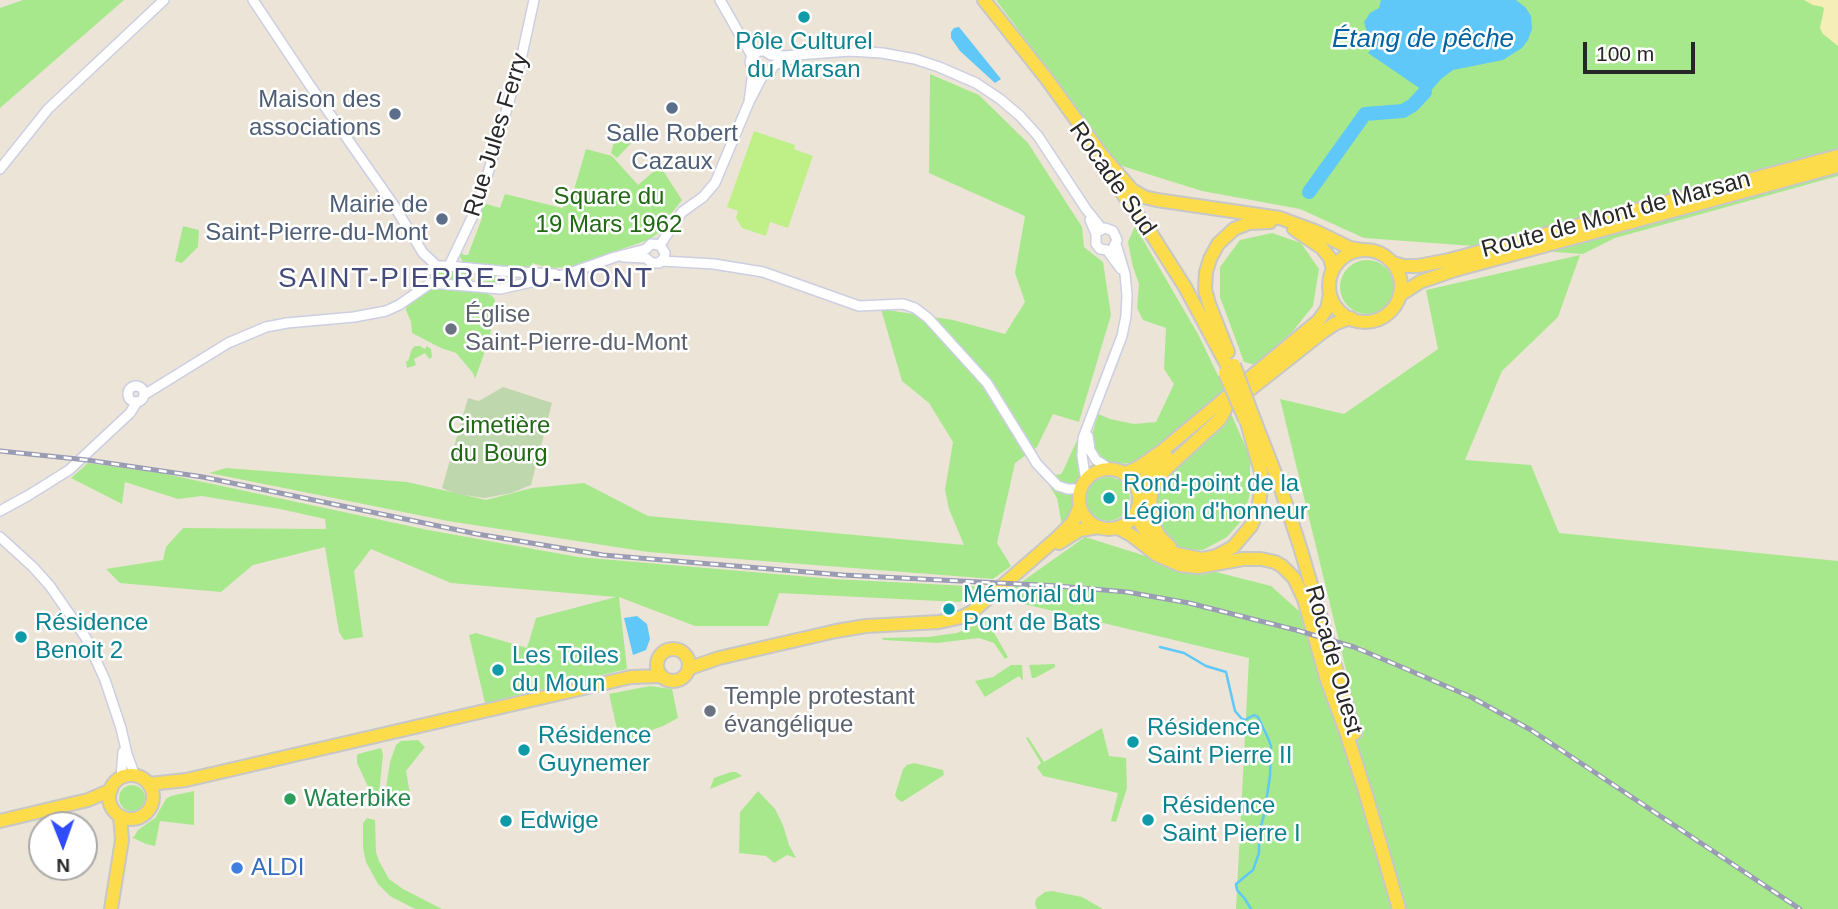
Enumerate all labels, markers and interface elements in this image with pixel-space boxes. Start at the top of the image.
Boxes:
marker: Pôle Culturel du Marsan [796,9,812,25]
water label: Étang de pêche [1332,24,1514,56]
place label: Pôle Culturel du Marsan [735,28,873,84]
scale bar [1586,28,1698,72]
text: 100 m [1596,42,1654,65]
street label: Rue Jules Ferry [458,50,536,220]
place label: Maison des associations [249,86,381,142]
marker: Salle Robert Cazaux [664,100,680,116]
marker: Maison des associations [387,106,403,122]
street label: Rocade Sud [1062,117,1162,241]
place label: Salle Robert Cazaux [606,120,738,176]
street label: Route de Mont de Marsan [1478,165,1754,265]
park label: Square du 19 Mars 1962 [536,183,682,239]
place label: Mairie de Saint-Pierre-du-Mont [205,191,428,247]
marker: Mairie de Saint-Pierre-du-Mont [434,211,450,227]
district label: SAINT-PIERRE-DU-MONT [280,262,652,296]
place label: Église Saint-Pierre-du-Mont [465,301,688,357]
marker: Église Saint-Pierre-du-Mont [443,321,459,337]
park label: Cimetière du Bourg [448,412,550,468]
place label: Rond-point de la Légion d'honneur [1123,470,1308,526]
marker: Rond-point de la Légion d'honneur [1101,490,1117,506]
place label: Mémorial du Pont de Bats [963,581,1100,637]
street label: Rocade Ouest [1298,582,1368,738]
marker: Mémorial du Pont de Bats [941,601,957,617]
place label: Résidence Benoit 2 [35,609,148,665]
marker: Résidence Benoit 2 [13,629,29,645]
place label: Les Toiles du Moun [512,642,619,698]
marker: Les Toiles du Moun [490,662,506,678]
place label: Temple protestant évangélique [724,683,915,739]
marker: Temple protestant évangélique [702,703,718,719]
place label: Résidence Saint Pierre II [1147,714,1292,770]
place label: Résidence Guynemer [538,722,651,778]
marker: Résidence Saint Pierre II [1125,734,1141,750]
marker: Résidence Guynemer [516,742,532,758]
place label: Waterbike [304,785,411,813]
marker: Waterbike [282,791,298,807]
place label: Résidence Saint Pierre I [1162,792,1301,848]
place label: Edwige [520,807,599,835]
north arrow [28,811,98,881]
marker: Résidence Saint Pierre I [1140,812,1156,828]
marker: Edwige [498,813,514,829]
place label: ALDI [251,854,304,882]
text: N [56,855,70,876]
marker: ALDI [229,860,245,876]

